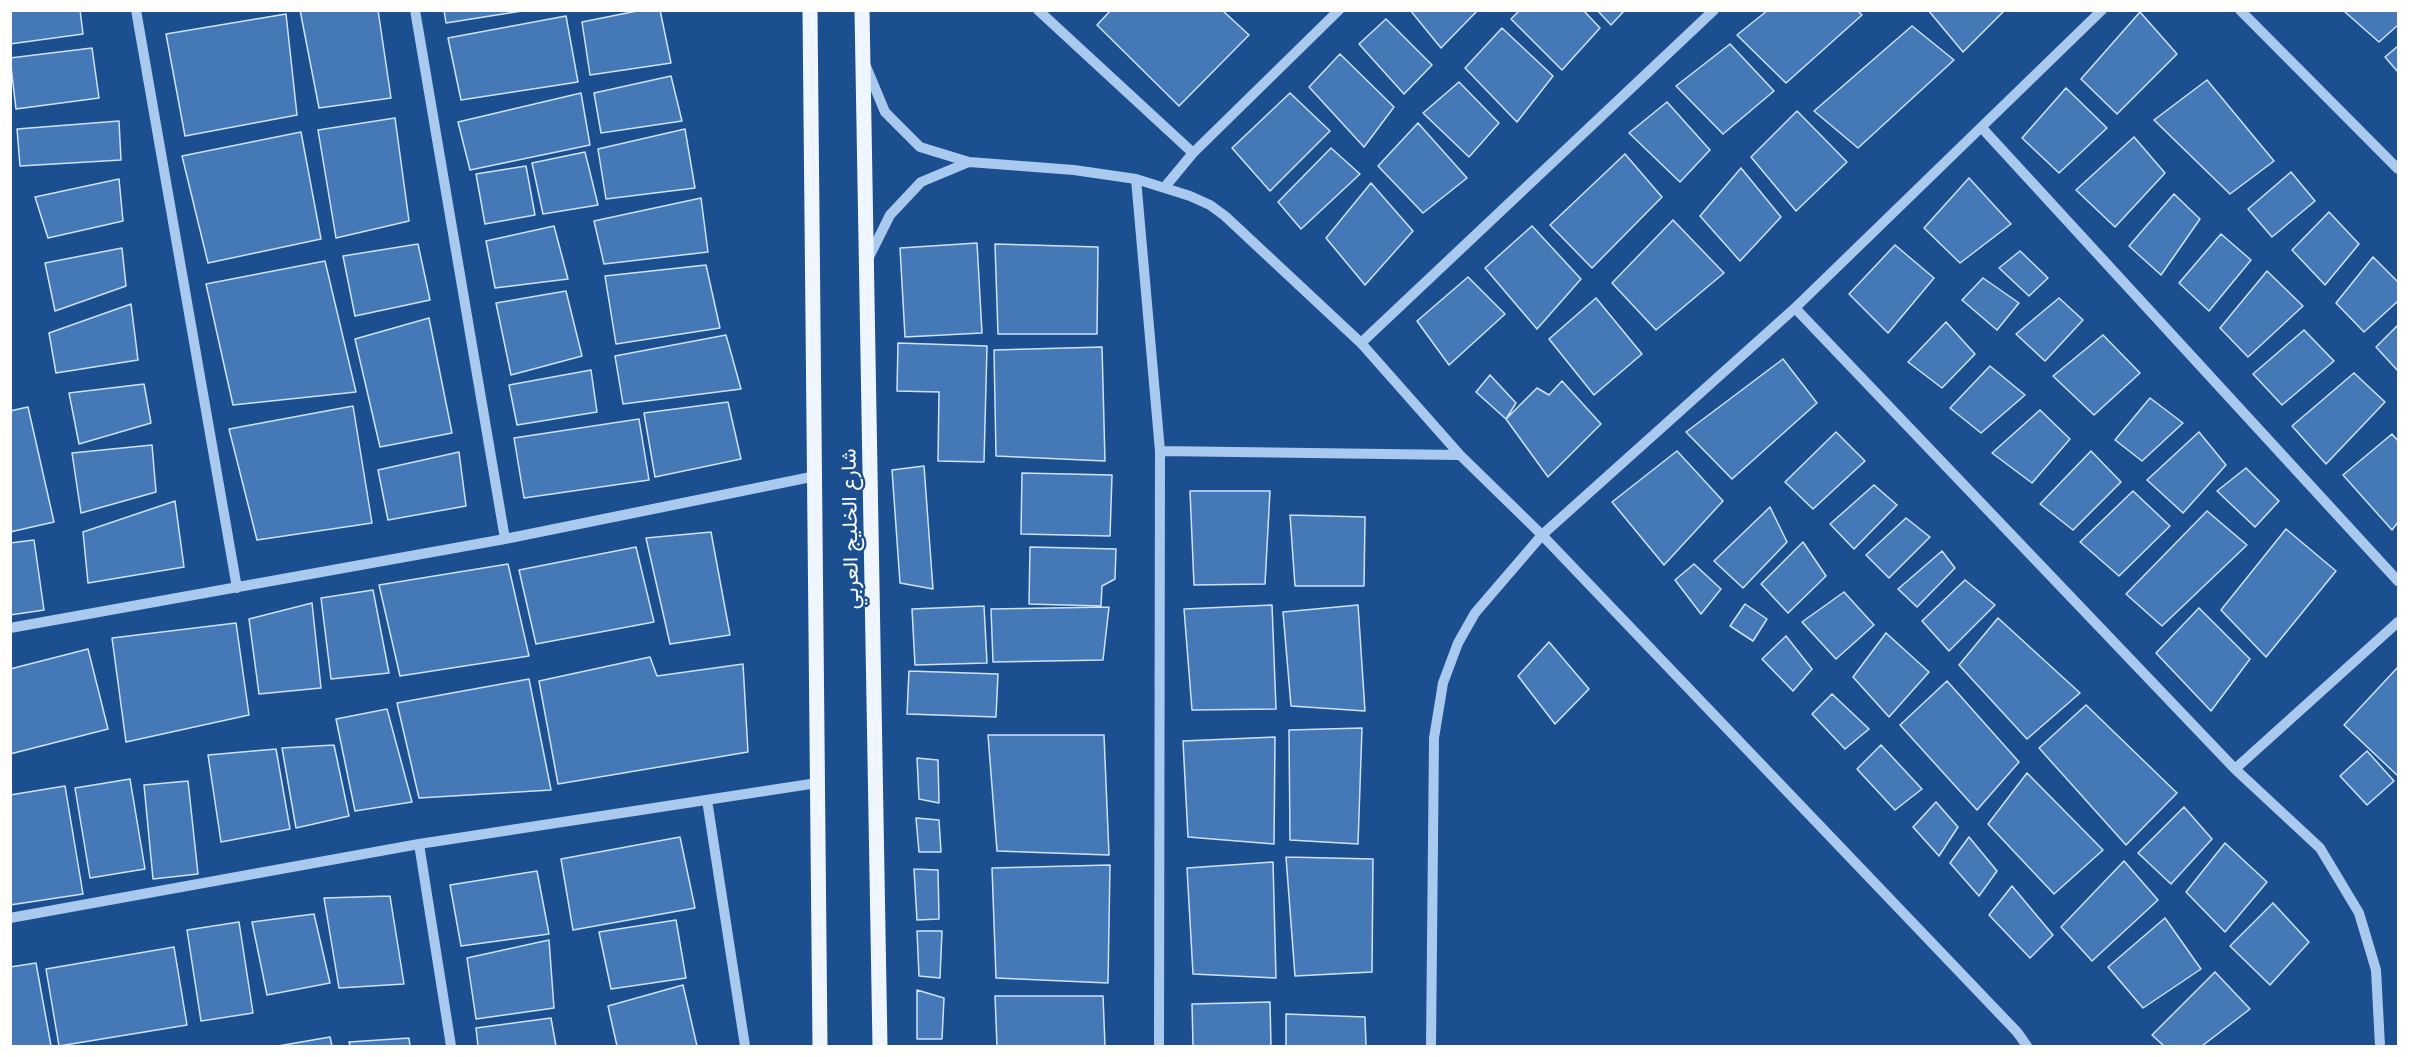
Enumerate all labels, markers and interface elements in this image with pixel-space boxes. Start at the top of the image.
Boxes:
street label: شارع الخليج العربي [837,448,865,610]

